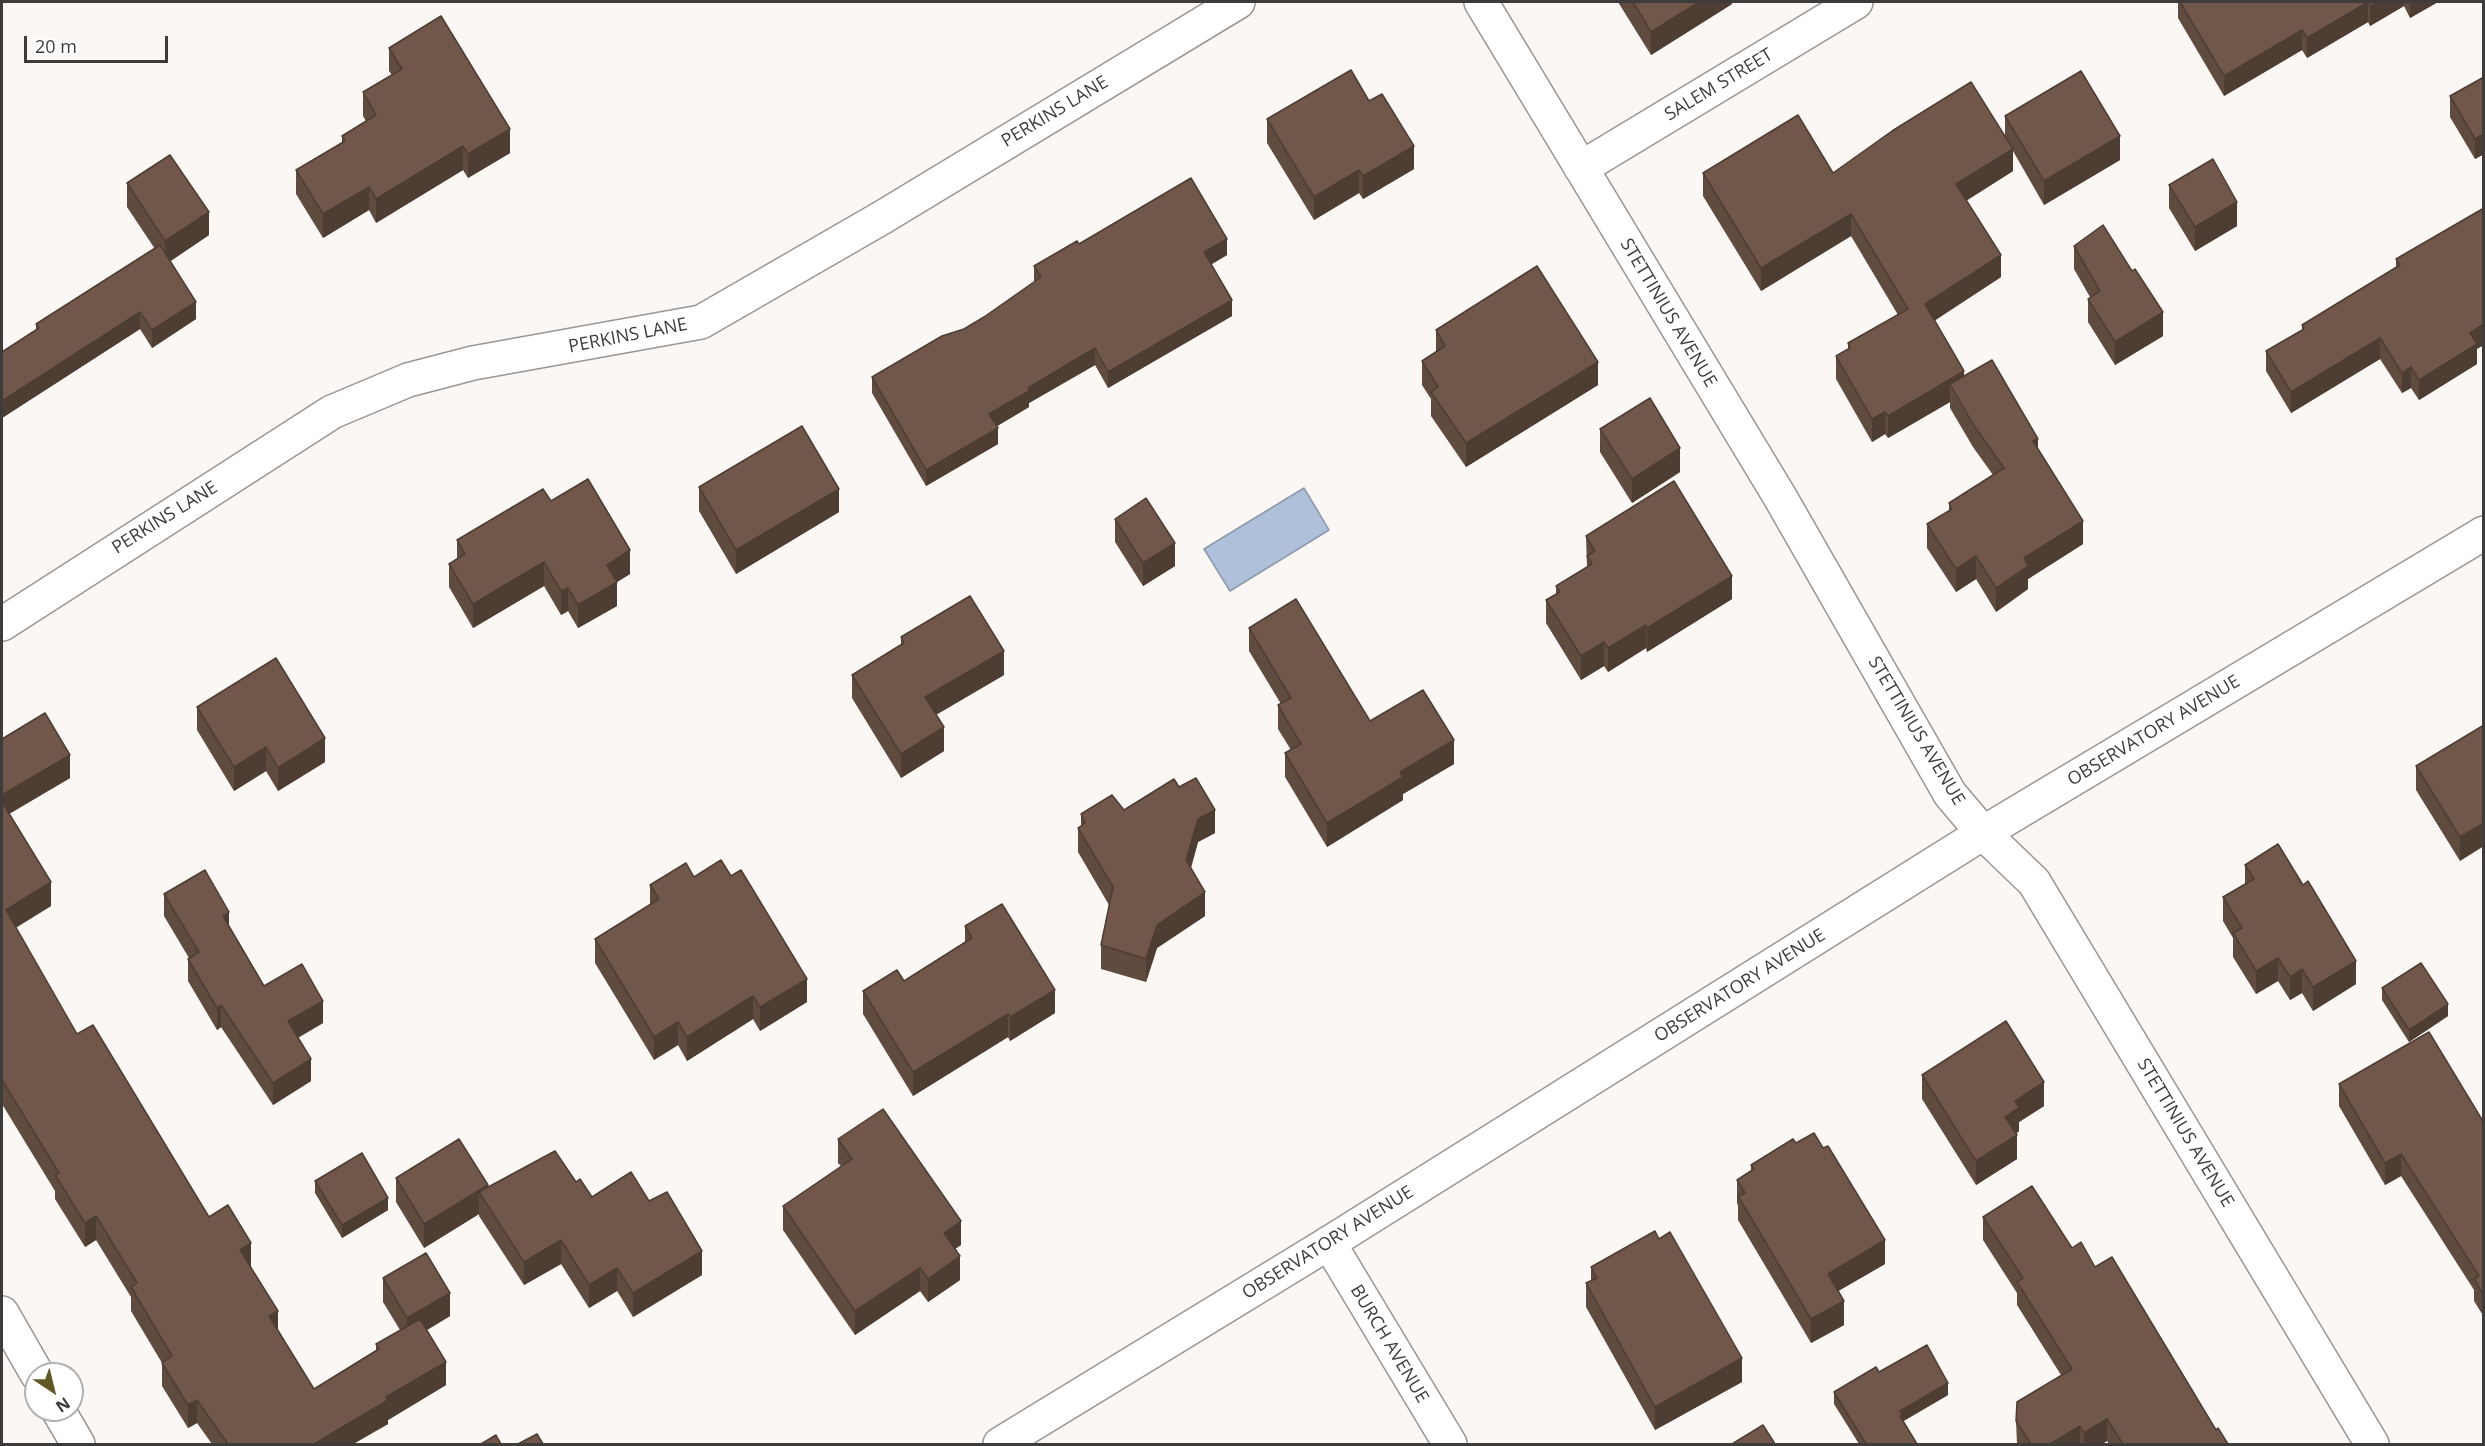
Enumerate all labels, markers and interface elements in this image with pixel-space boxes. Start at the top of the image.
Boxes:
scale bar [27,24,171,62]
text: 20 m [35,34,77,58]
street label: SALEM STREET [1661,44,1777,126]
street label: PERKINS LANE [998,72,1112,152]
street label: STETTINIUS AVENUE [1615,235,1721,391]
street label: PERKINS LANE [567,314,689,358]
street label: PERKINS LANE [108,477,222,559]
street label: STETTINIUS AVENUE [1863,653,1969,809]
street label: OBSERVATORY AVENUE [2064,671,2244,791]
street label: OBSERVATORY AVENUE [1651,925,1829,1047]
street label: STETTINIUS AVENUE [2132,1055,2238,1211]
street label: OBSERVATORY AVENUE [1239,1182,1417,1304]
street label: BURCH AVENUE [1345,1281,1433,1407]
north arrow [24,1362,84,1422]
text: N [52,1392,75,1418]

